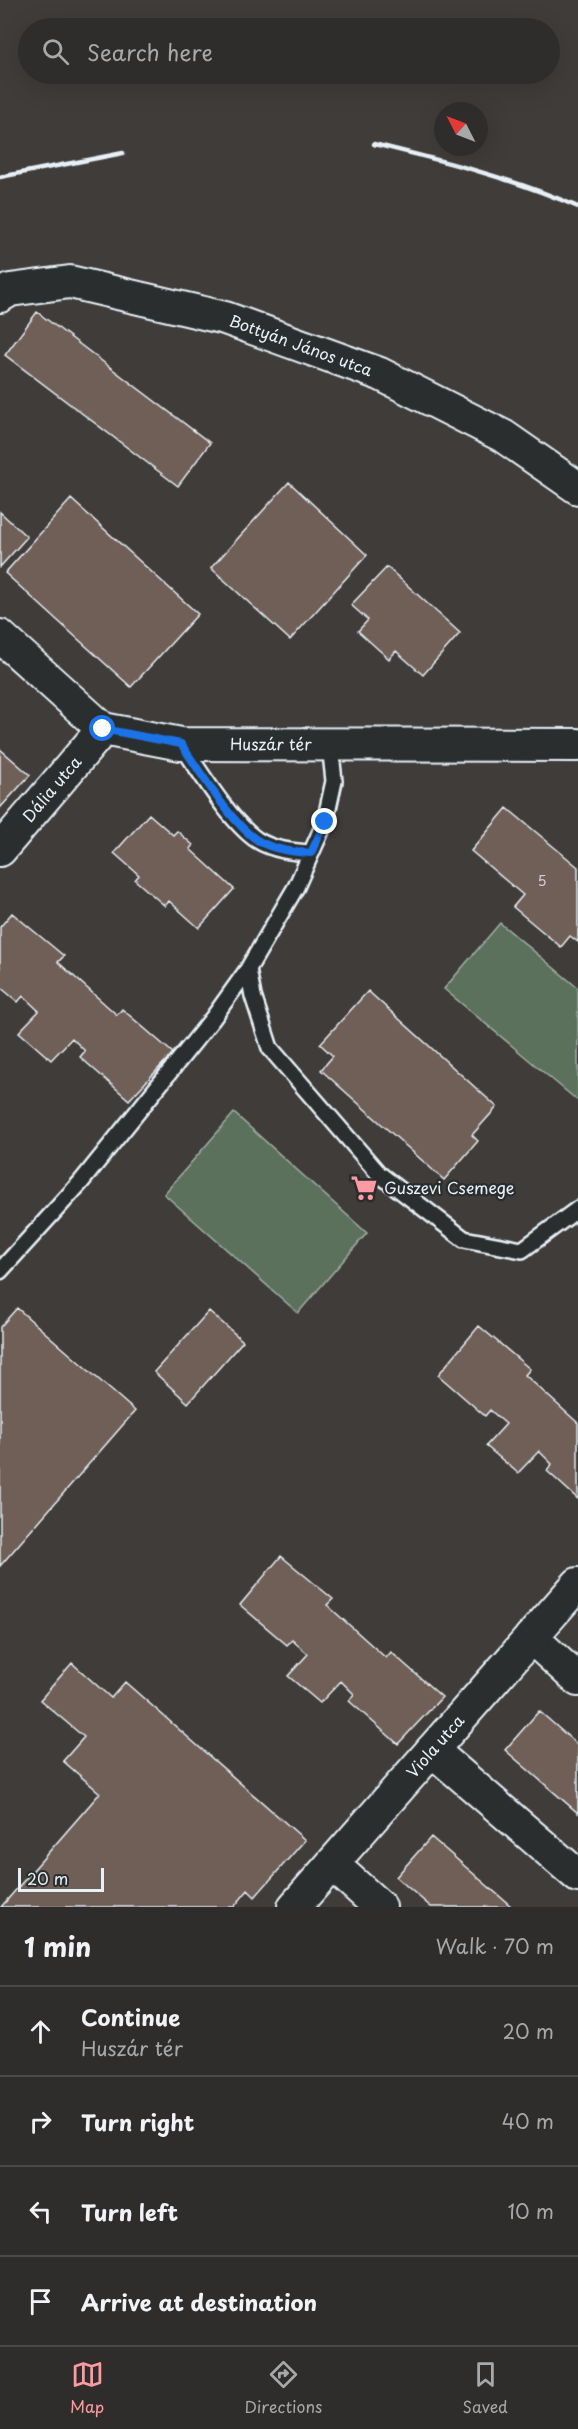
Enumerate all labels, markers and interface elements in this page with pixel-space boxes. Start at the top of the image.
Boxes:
search box [18,18,560,84]
icon: search [39,35,72,68]
text: Search here [87,35,213,68]
north arrow [434,102,488,156]
street label: Bottyán János utca [226,308,376,381]
route start [89,715,115,741]
street label: Huszár tér [230,731,312,755]
street label: Dália utca [16,750,86,827]
route end [311,808,337,834]
house number: 5 [537,870,547,891]
supermarket icon: Guszevi Csemege [349,1173,379,1203]
place label: Guszevi Csemege [384,1175,515,1199]
street label: Viola utca [400,1709,469,1782]
scale bar [18,1865,104,1892]
text: 20 m [27,1866,68,1890]
text: 1 min [24,1927,91,1966]
text: Walk · 70 m [436,1931,554,1961]
text: Continue [81,2000,180,2033]
icon: ahead [24,2015,57,2048]
text: 20 m [502,2016,554,2046]
text: Huszár tér [81,2033,183,2063]
icon: right [24,2105,57,2138]
text: Turn right [81,2105,194,2138]
text: 40 m [502,2106,554,2136]
icon: left [24,2195,57,2228]
text: Turn left [81,2195,178,2228]
text: 10 m [507,2196,554,2226]
icon: arrive [24,2285,57,2318]
text: Arrive at destination [81,2285,317,2318]
tab: Map [70,2358,104,2418]
tab: Directions [244,2358,322,2418]
tab: Saved [462,2358,508,2418]

